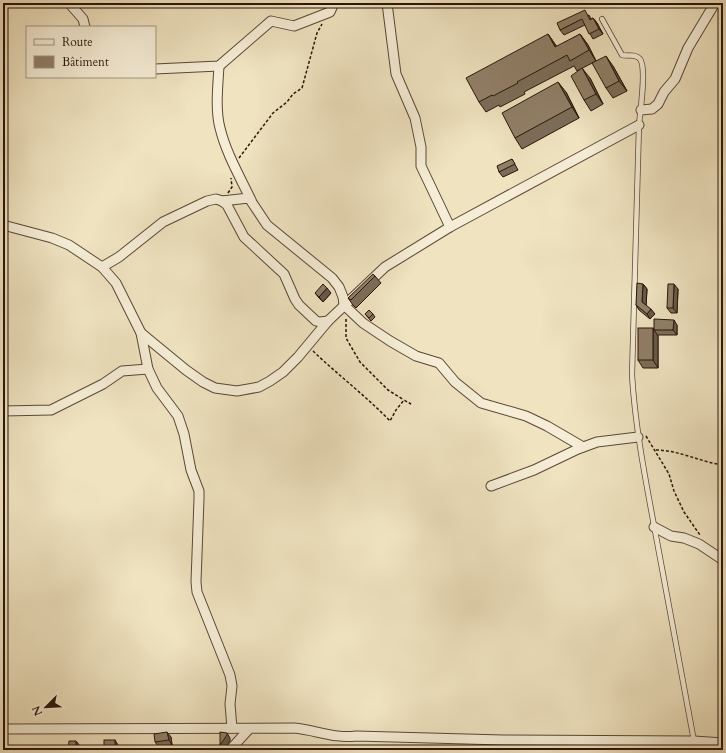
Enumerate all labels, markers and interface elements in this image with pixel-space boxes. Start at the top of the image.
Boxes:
legend [26,26,156,78]
text: Route [62,34,93,50]
text: Bâtiment [62,54,109,70]
north arrow [26,687,66,727]
text: N [28,703,46,718]

